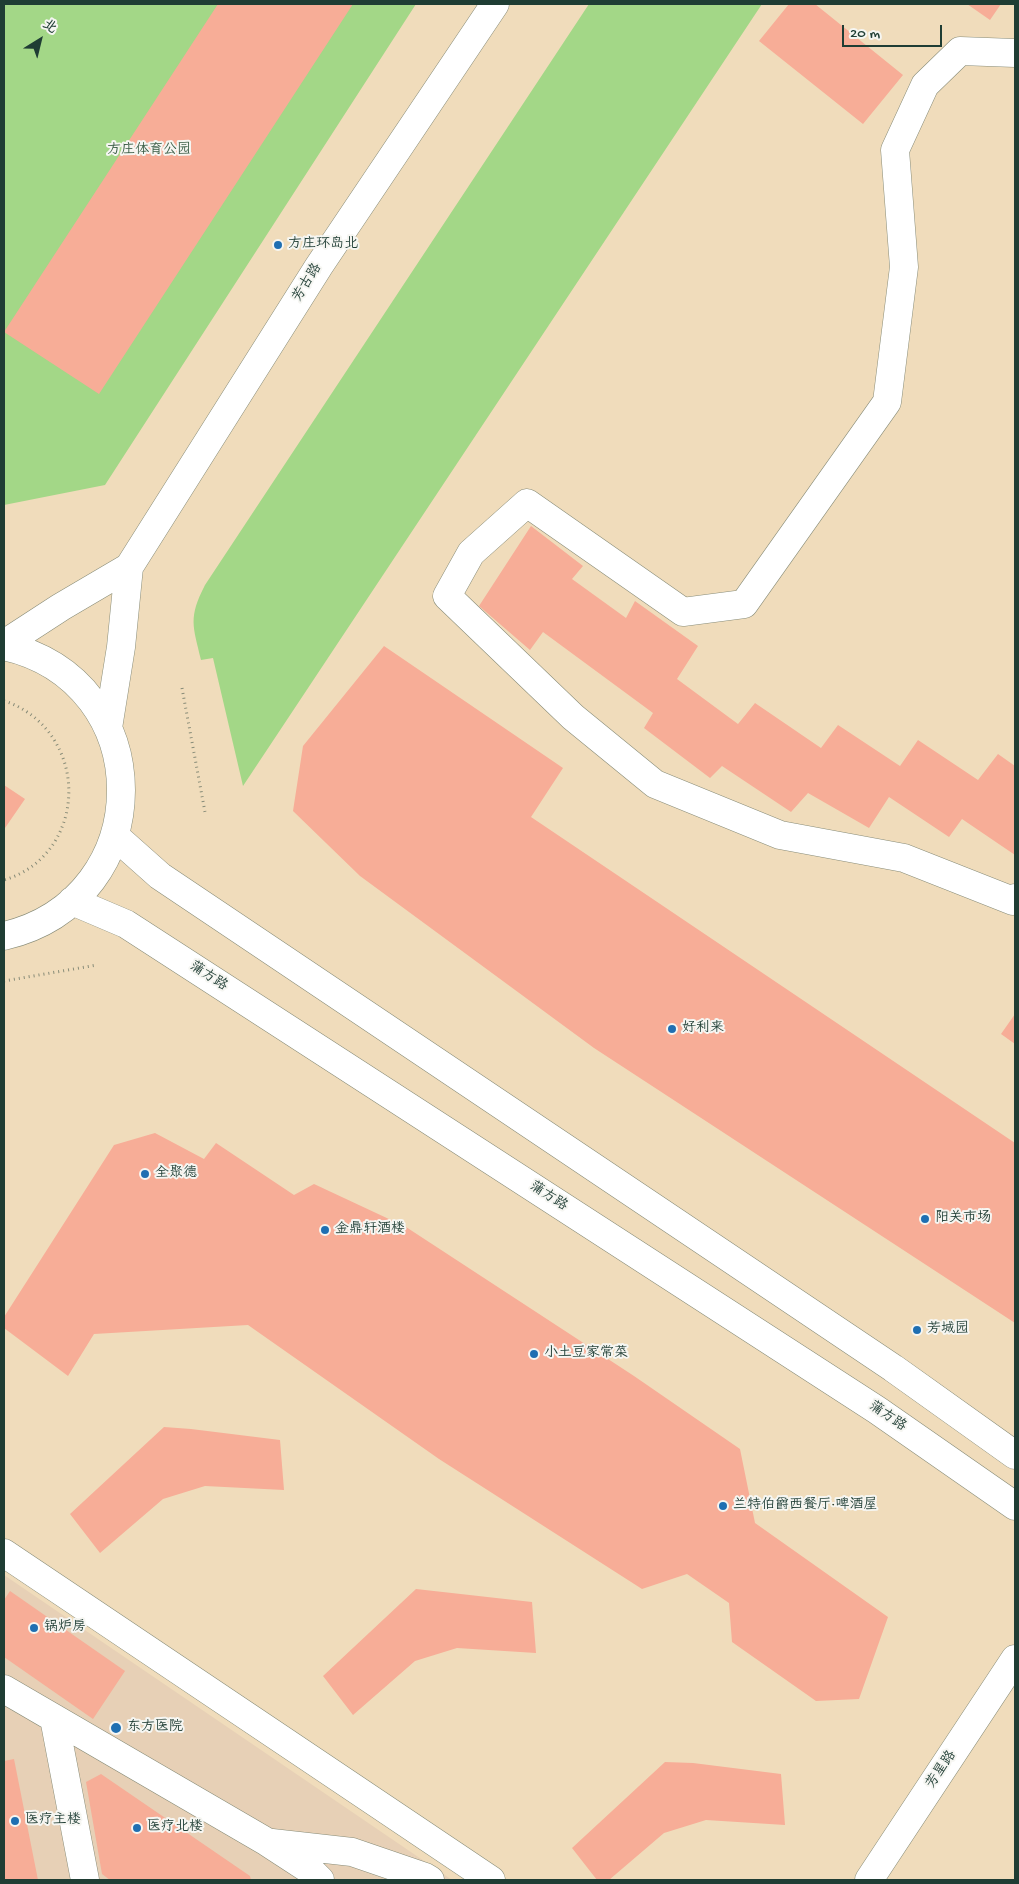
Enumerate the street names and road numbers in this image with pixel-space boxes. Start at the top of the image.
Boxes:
street label: 芳古路 [290,261,326,305]
street label: 蒲方路 [186,959,230,995]
street label: 蒲方路 [526,1179,570,1215]
street label: 蒲方路 [865,1398,909,1436]
street label: 芳星路 [923,1748,961,1792]

